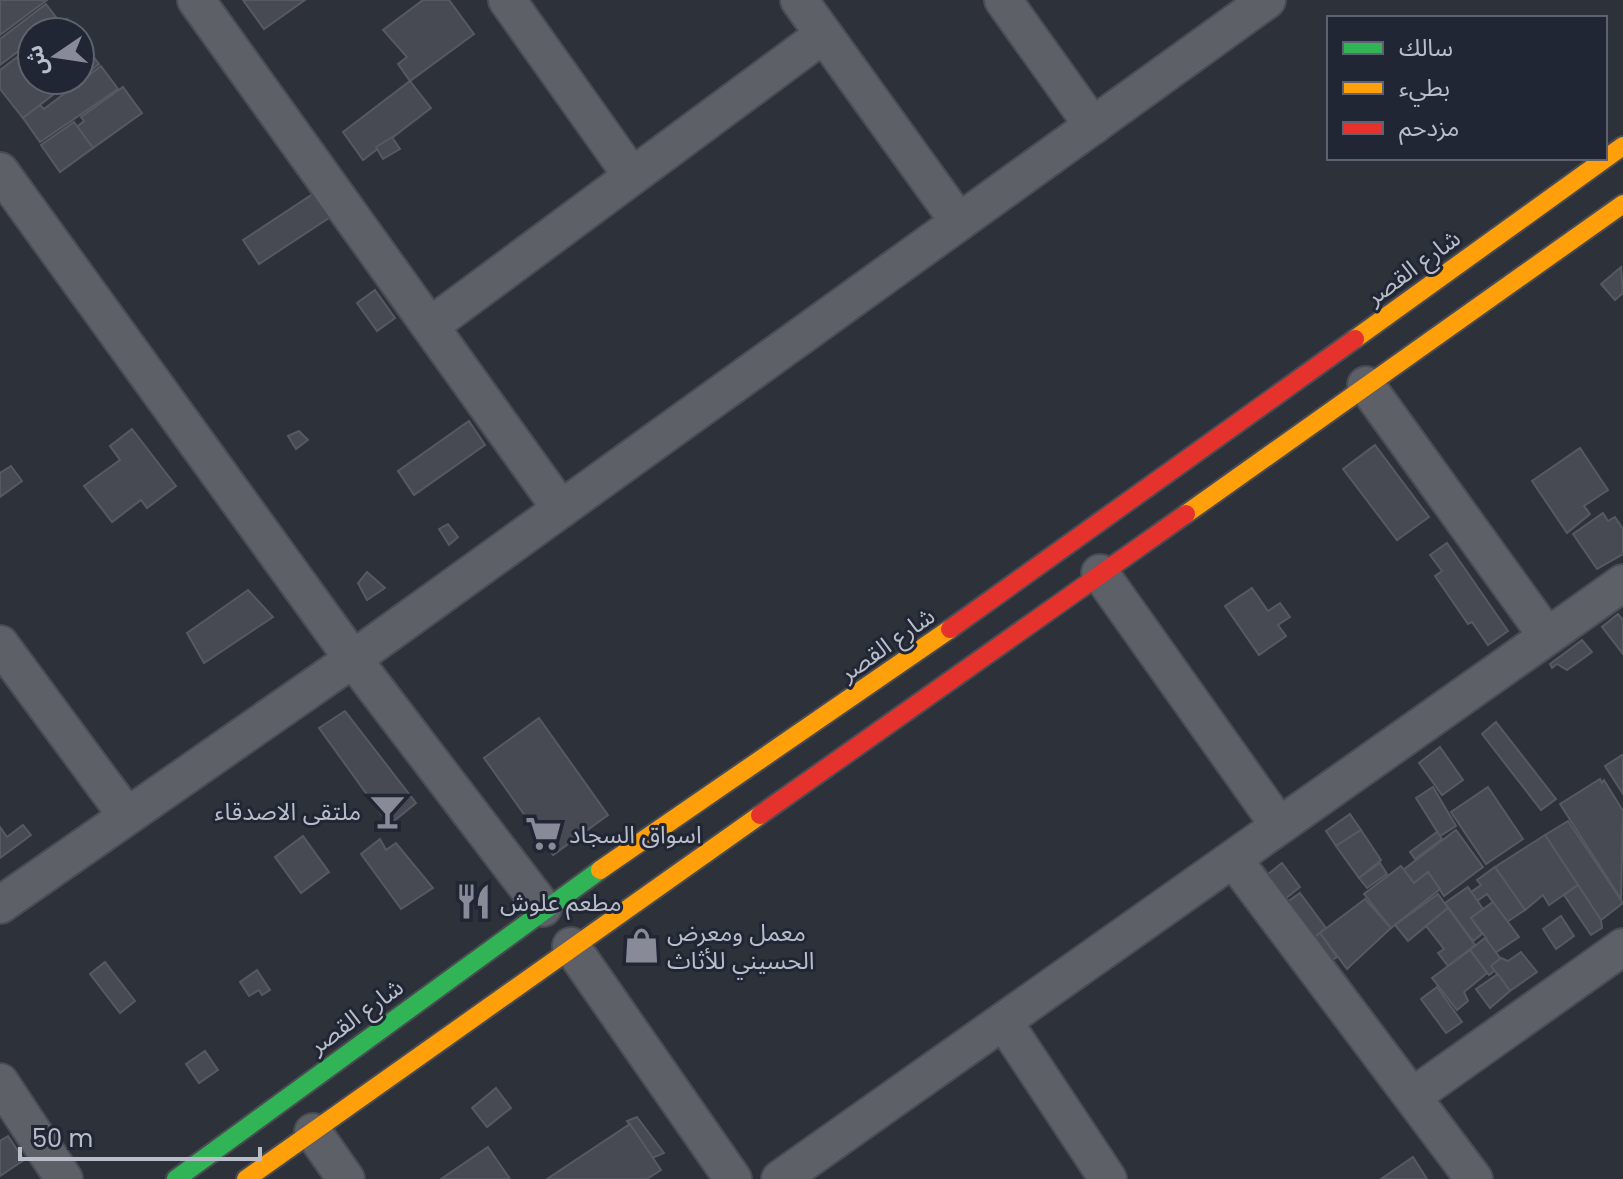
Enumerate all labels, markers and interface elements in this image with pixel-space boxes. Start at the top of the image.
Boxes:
north arrow [16,16,96,96]
legend [1327,16,1607,160]
text: سالك [1399,31,1453,64]
text: ش [19,42,55,79]
text: بطيء [1399,71,1450,107]
text: مزدحم [1399,111,1459,145]
street label: شارع القصر [1358,222,1467,314]
street label: شارع القصر [832,599,942,690]
bar icon: ملتقى الاصدقاء [368,792,406,830]
place label: ملتقى الاصدقاء [215,795,361,828]
supermarket icon: اسواق السجاد [524,815,562,853]
place label: اسواق السجاد [569,818,702,851]
restaurant icon: مطعم علوش [455,883,493,921]
place label: مطعم علوش [500,886,622,920]
place label: معمل ومعرض الحسيني للأثاث [667,916,815,979]
shop icon: معمل ومعرض الحسيني للأثاث [622,927,660,965]
street label: شارع القصر [301,971,410,1063]
scale bar [20,1111,260,1161]
text: 50 m [32,1122,93,1155]

